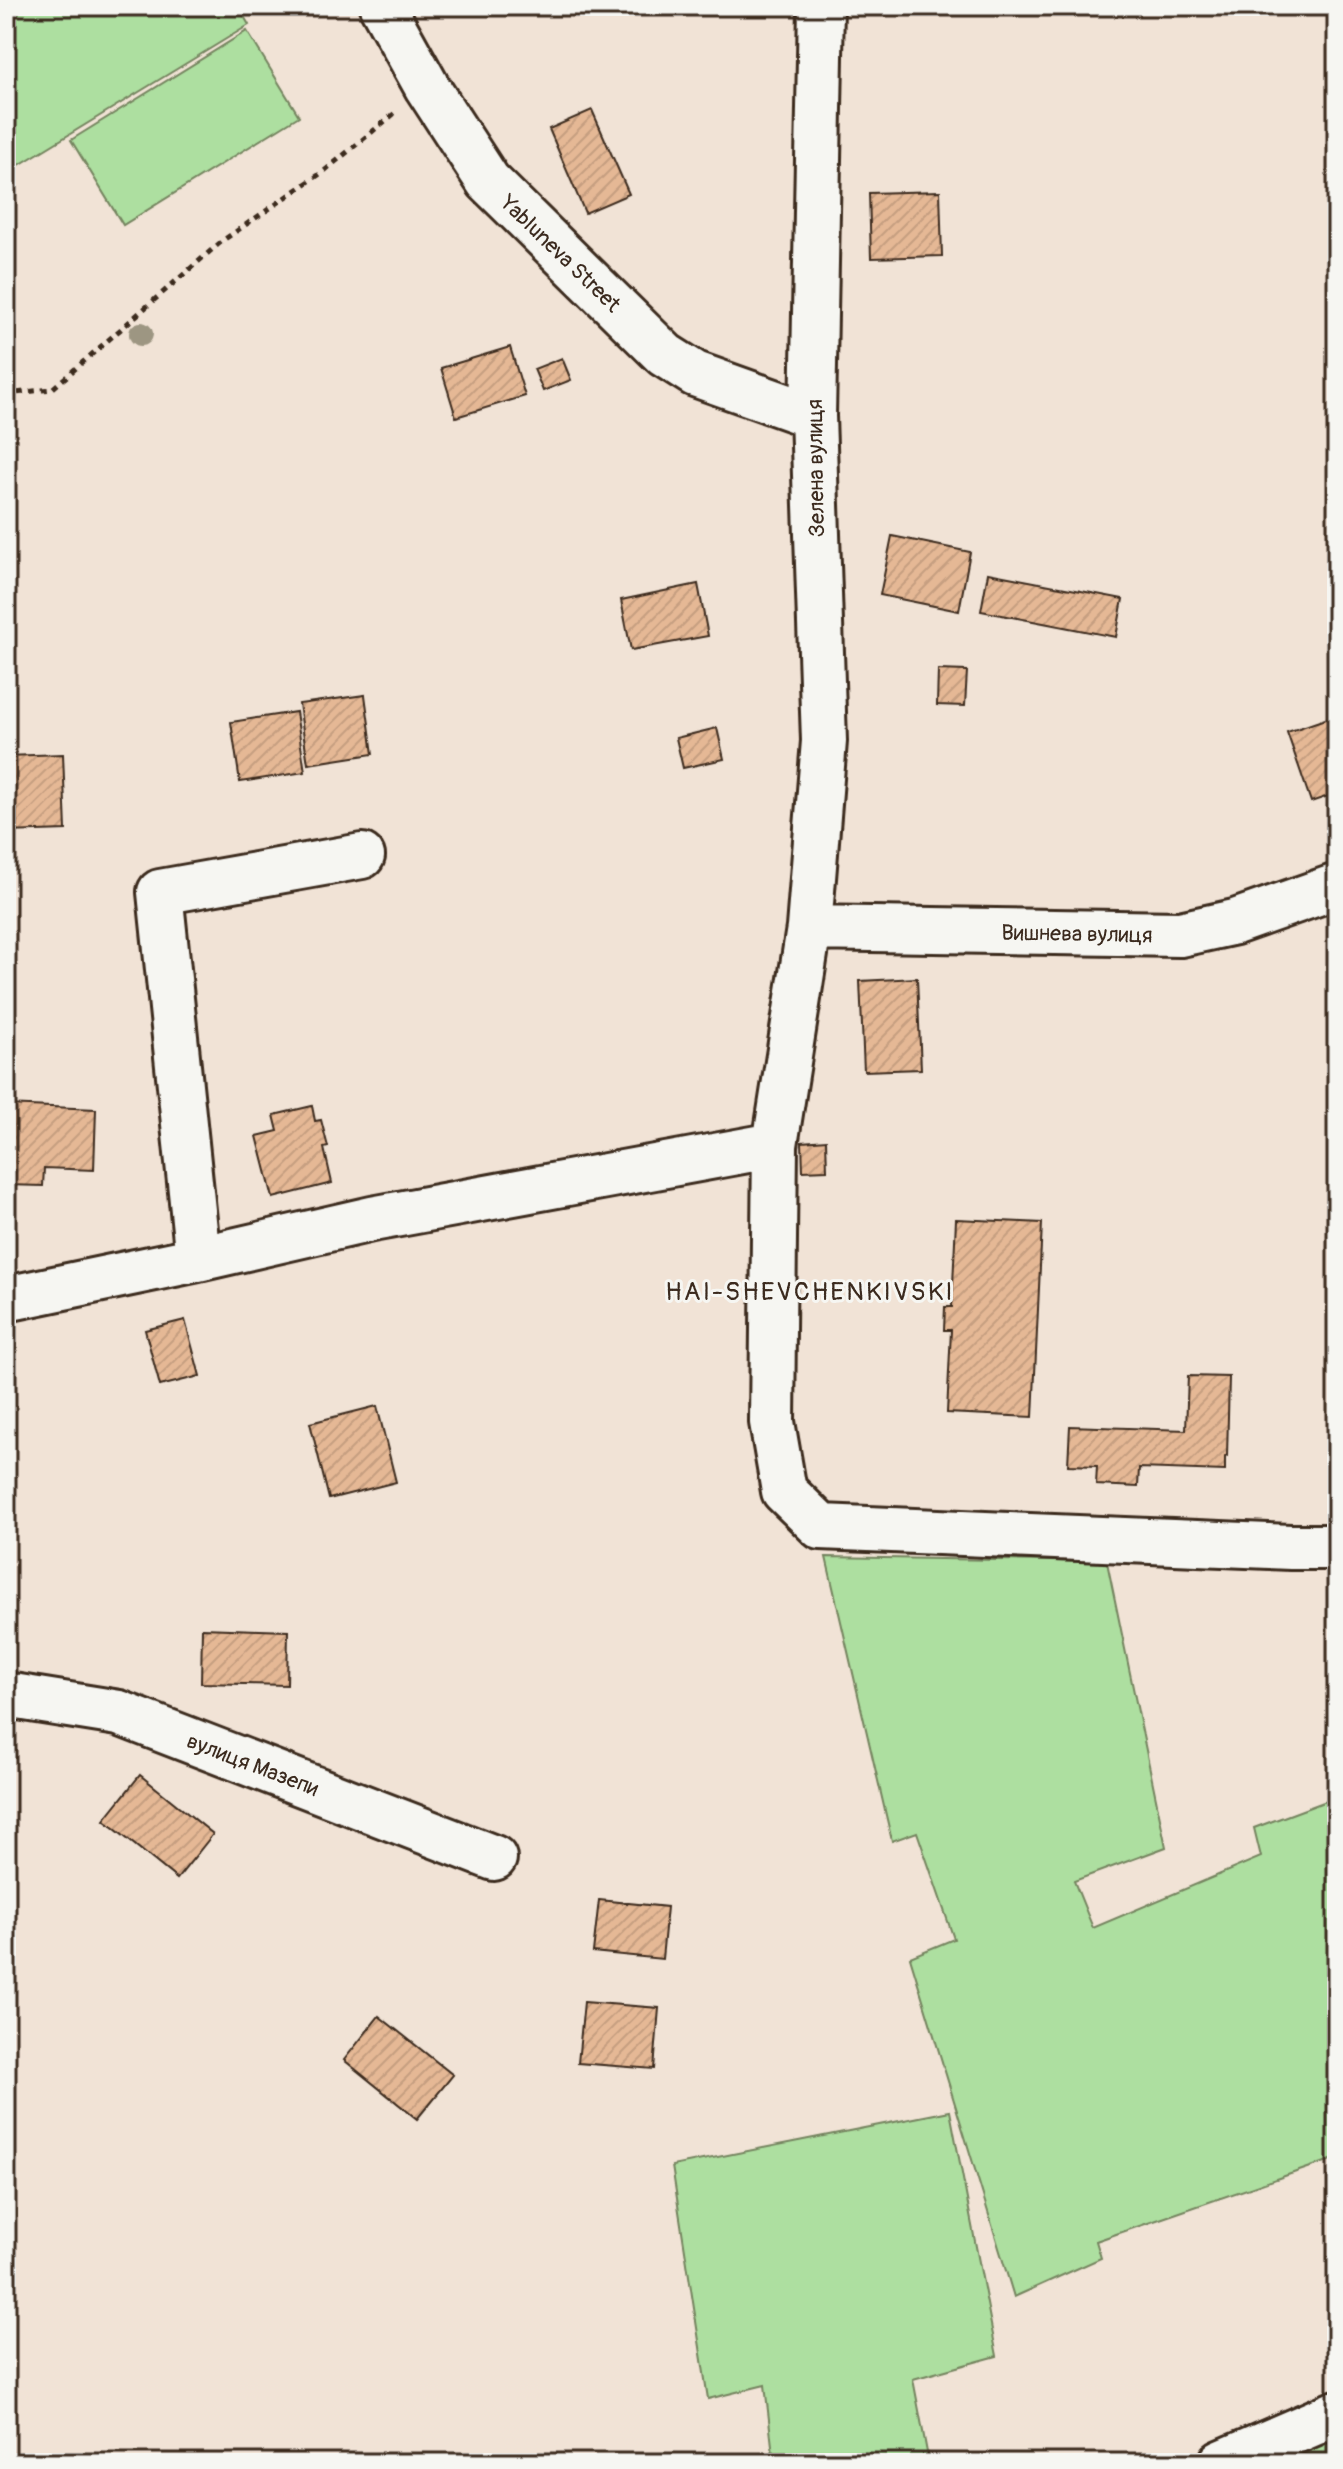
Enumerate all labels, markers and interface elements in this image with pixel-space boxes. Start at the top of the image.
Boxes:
street label: Yabluneva Street [493,188,627,318]
street label: Зелена вулиця [801,399,831,537]
street label: Вишнева вулиця [1001,919,1153,949]
district label: HAI-SHEVCHENKIVSKI [665,1276,955,1308]
street label: вулиця Мазепи [183,1727,323,1803]

